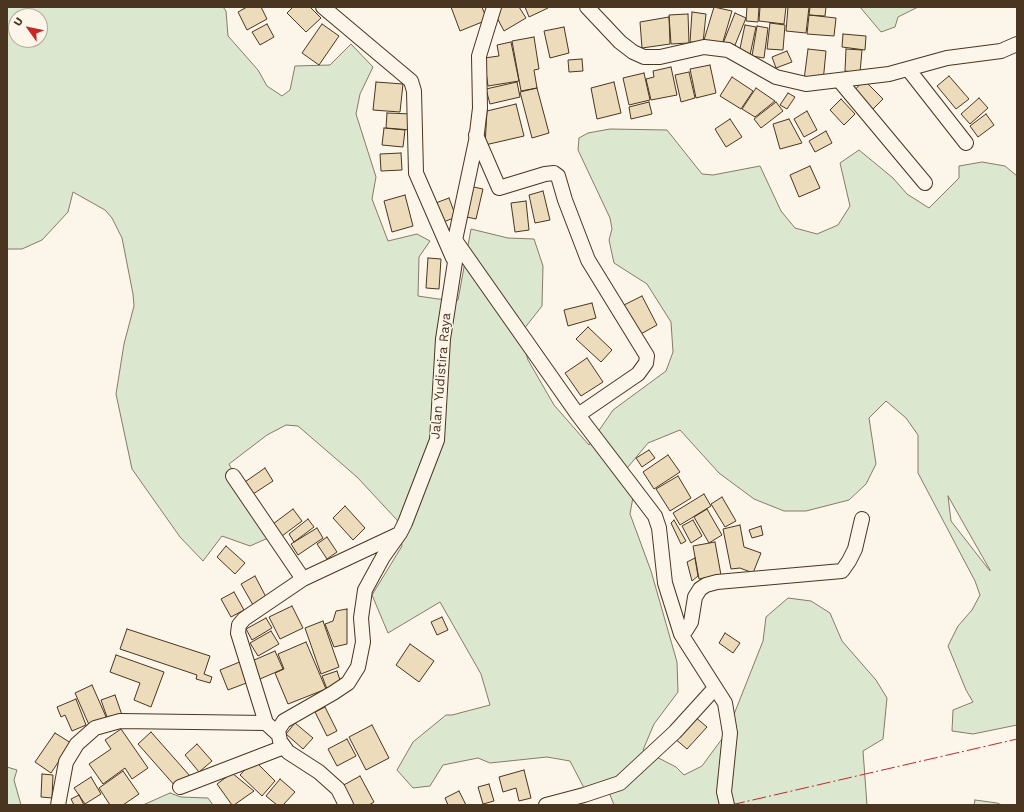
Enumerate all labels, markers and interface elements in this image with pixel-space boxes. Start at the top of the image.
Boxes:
north arrow [8,8,48,48]
text: U [11,15,26,29]
street label: Jalan Yudistira Raya [428,312,454,440]

